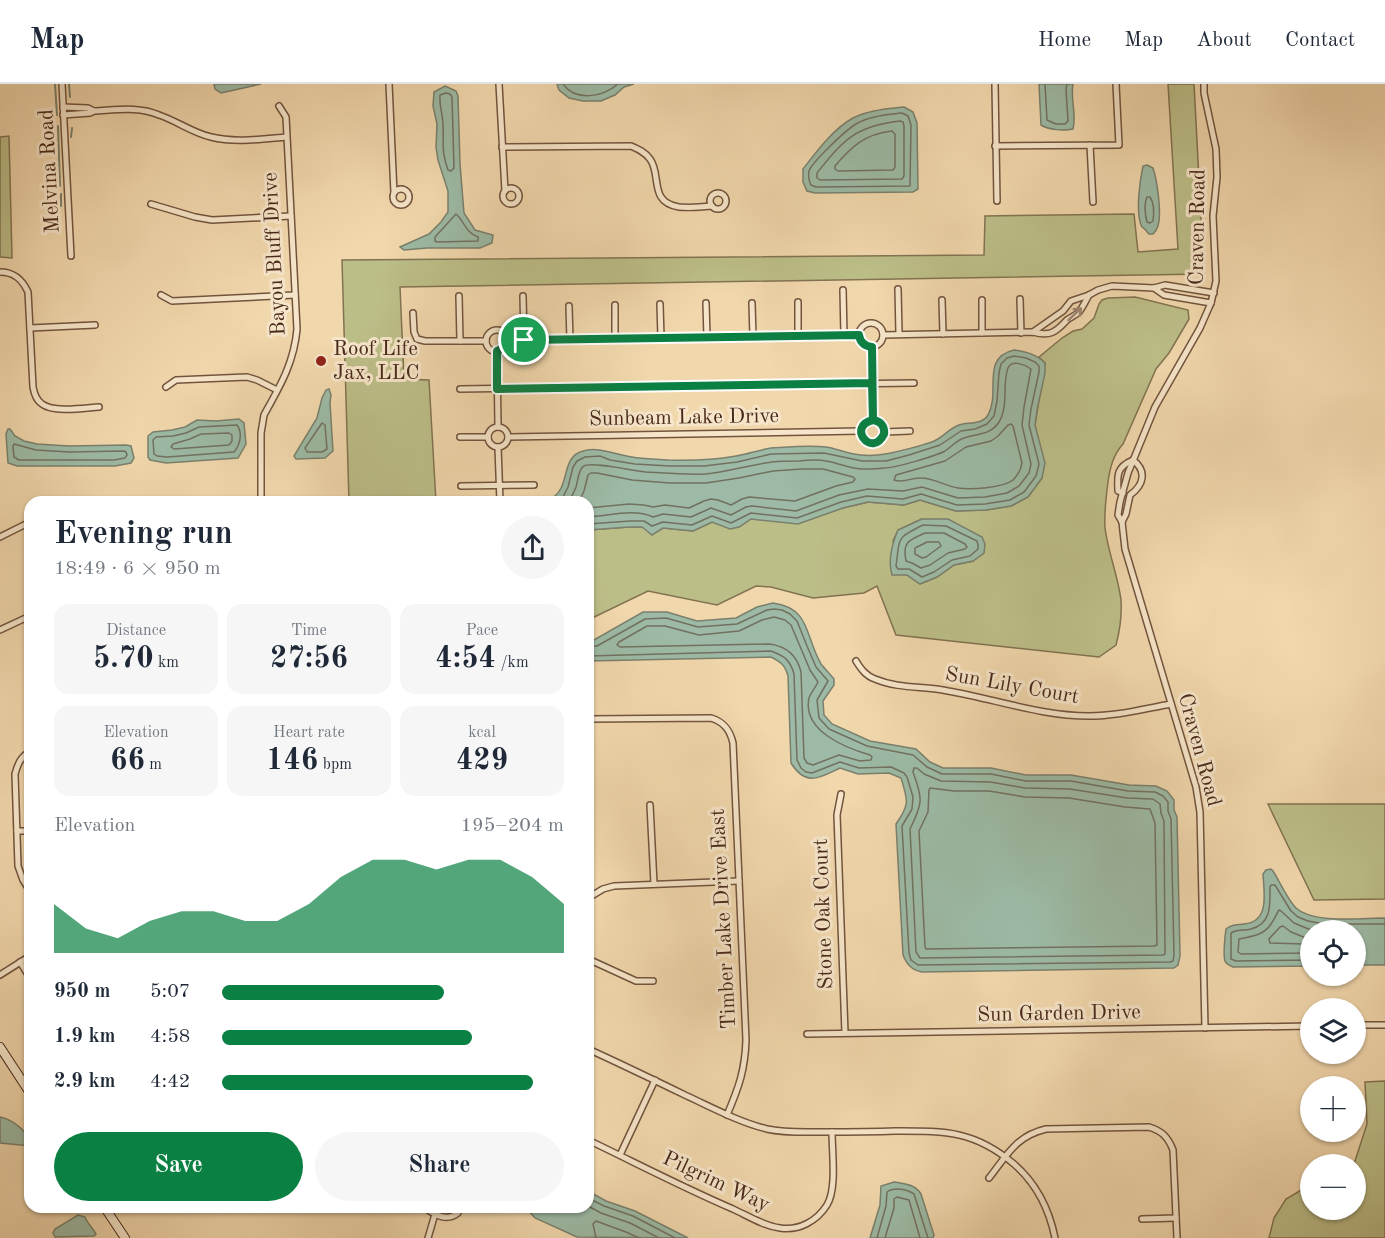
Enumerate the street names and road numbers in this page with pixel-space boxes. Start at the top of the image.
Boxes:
street label: Melvina Road [36,108,64,234]
street label: Craven Road [1186,169,1210,285]
street label: Bayou Bluff Drive [260,172,290,336]
street label: Sunbeam Lake Drive [589,406,779,430]
street label: Sun Lily Court [943,664,1081,708]
street label: Craven Road [1174,691,1224,809]
street label: Timber Lake Drive East [708,808,740,1030]
street label: Stone Oak Court [811,838,837,990]
street label: Sun Garden Drive [977,1002,1141,1026]
street label: Pilgrim Way [659,1148,773,1216]

